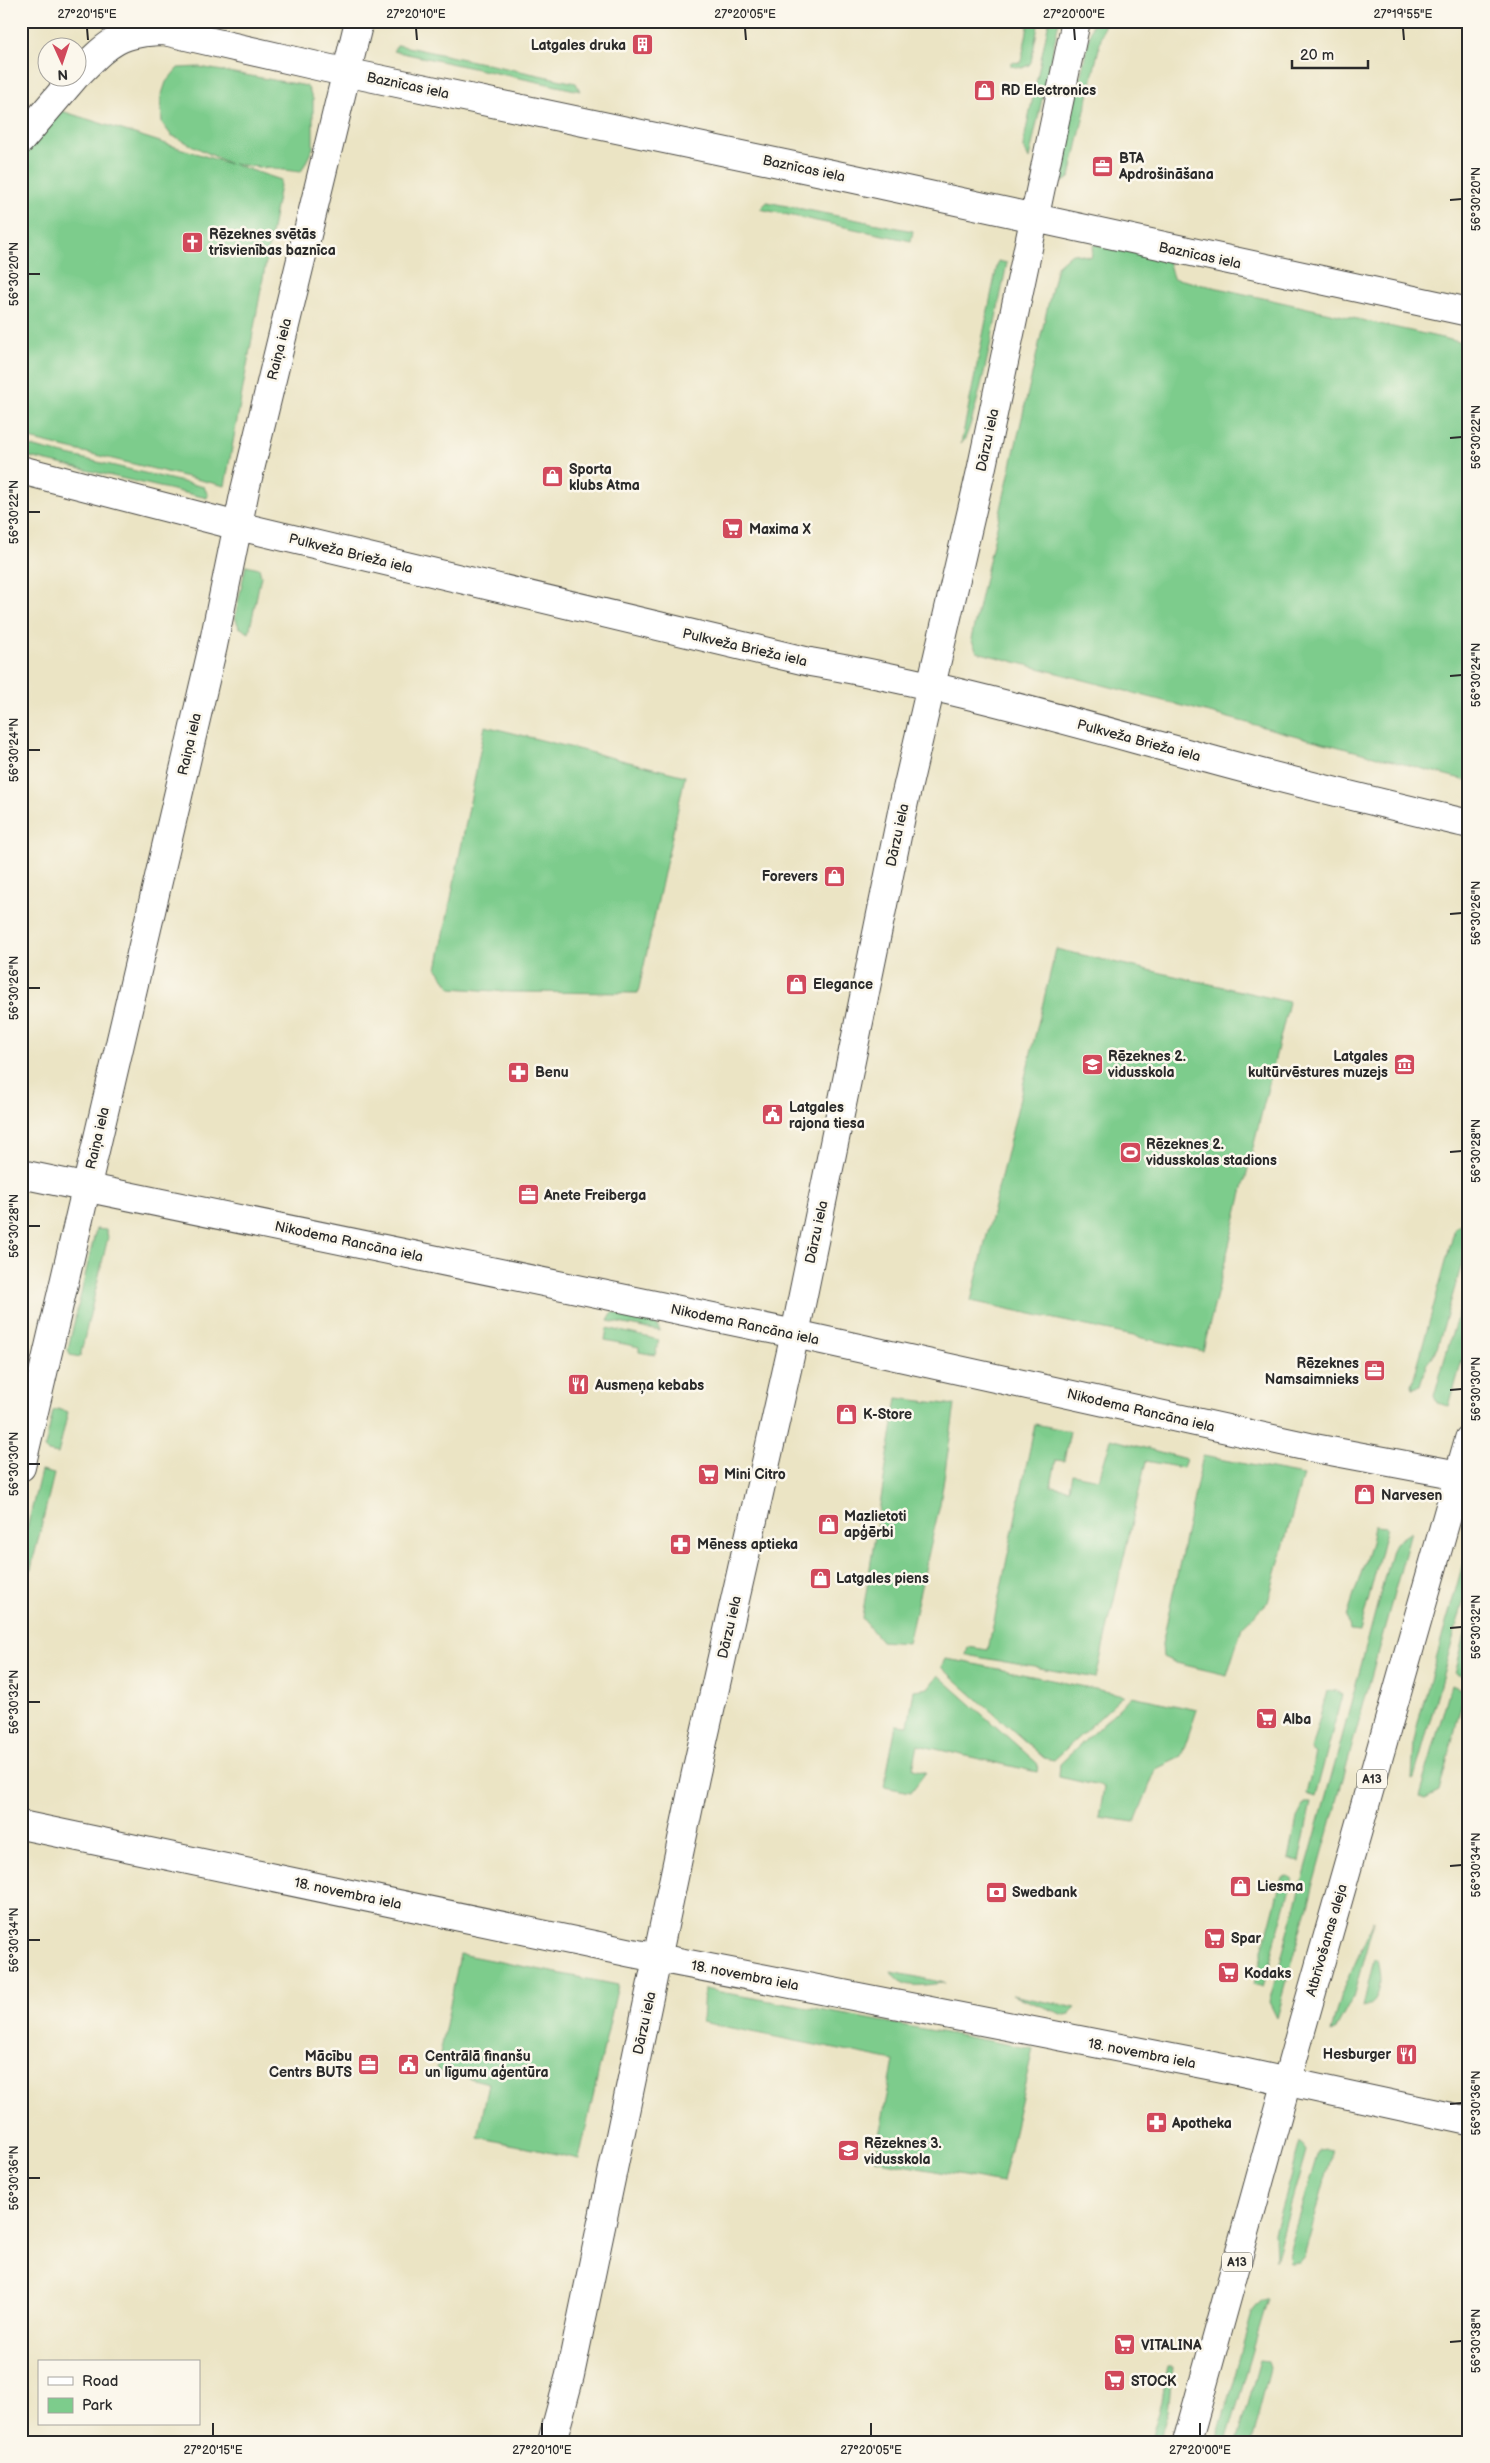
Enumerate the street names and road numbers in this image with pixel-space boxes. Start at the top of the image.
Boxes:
street label: Baznīcas iela [365,68,451,103]
street label: Baznīcas iela [761,151,847,186]
street label: Baznīcas iela [1157,238,1243,273]
street label: Raiņa iela [264,316,295,382]
street label: Dārzu iela [973,407,1002,473]
street label: Pulkveža Brieža iela [287,530,415,577]
street label: Pulkveža Brieža iela [681,625,809,670]
street label: Raiņa iela [174,711,205,777]
street label: Pulkveža Brieža iela [1075,716,1203,765]
street label: Dārzu iela [883,802,912,868]
street label: Raiņa iela [82,1105,113,1171]
street label: Dārzu iela [802,1199,831,1265]
street label: Nikodema Rancāna iela [273,1217,425,1266]
street label: Nikodema Rancāna iela [669,1300,821,1349]
street label: Nikodema Rancāna iela [1065,1385,1217,1436]
street label: Dārzu iela [714,1594,745,1660]
road number: A13 [1357,1770,1387,1788]
street label: 18. novembra iela [293,1874,403,1913]
street label: Atbrīvošanas aleja [1302,1882,1351,1998]
street label: 18. novembra iela [690,1957,800,1994]
street label: Dārzu iela [630,1990,659,2056]
street label: 18. novembra iela [1087,2035,1197,2072]
road number: A13 [1222,2252,1252,2272]

